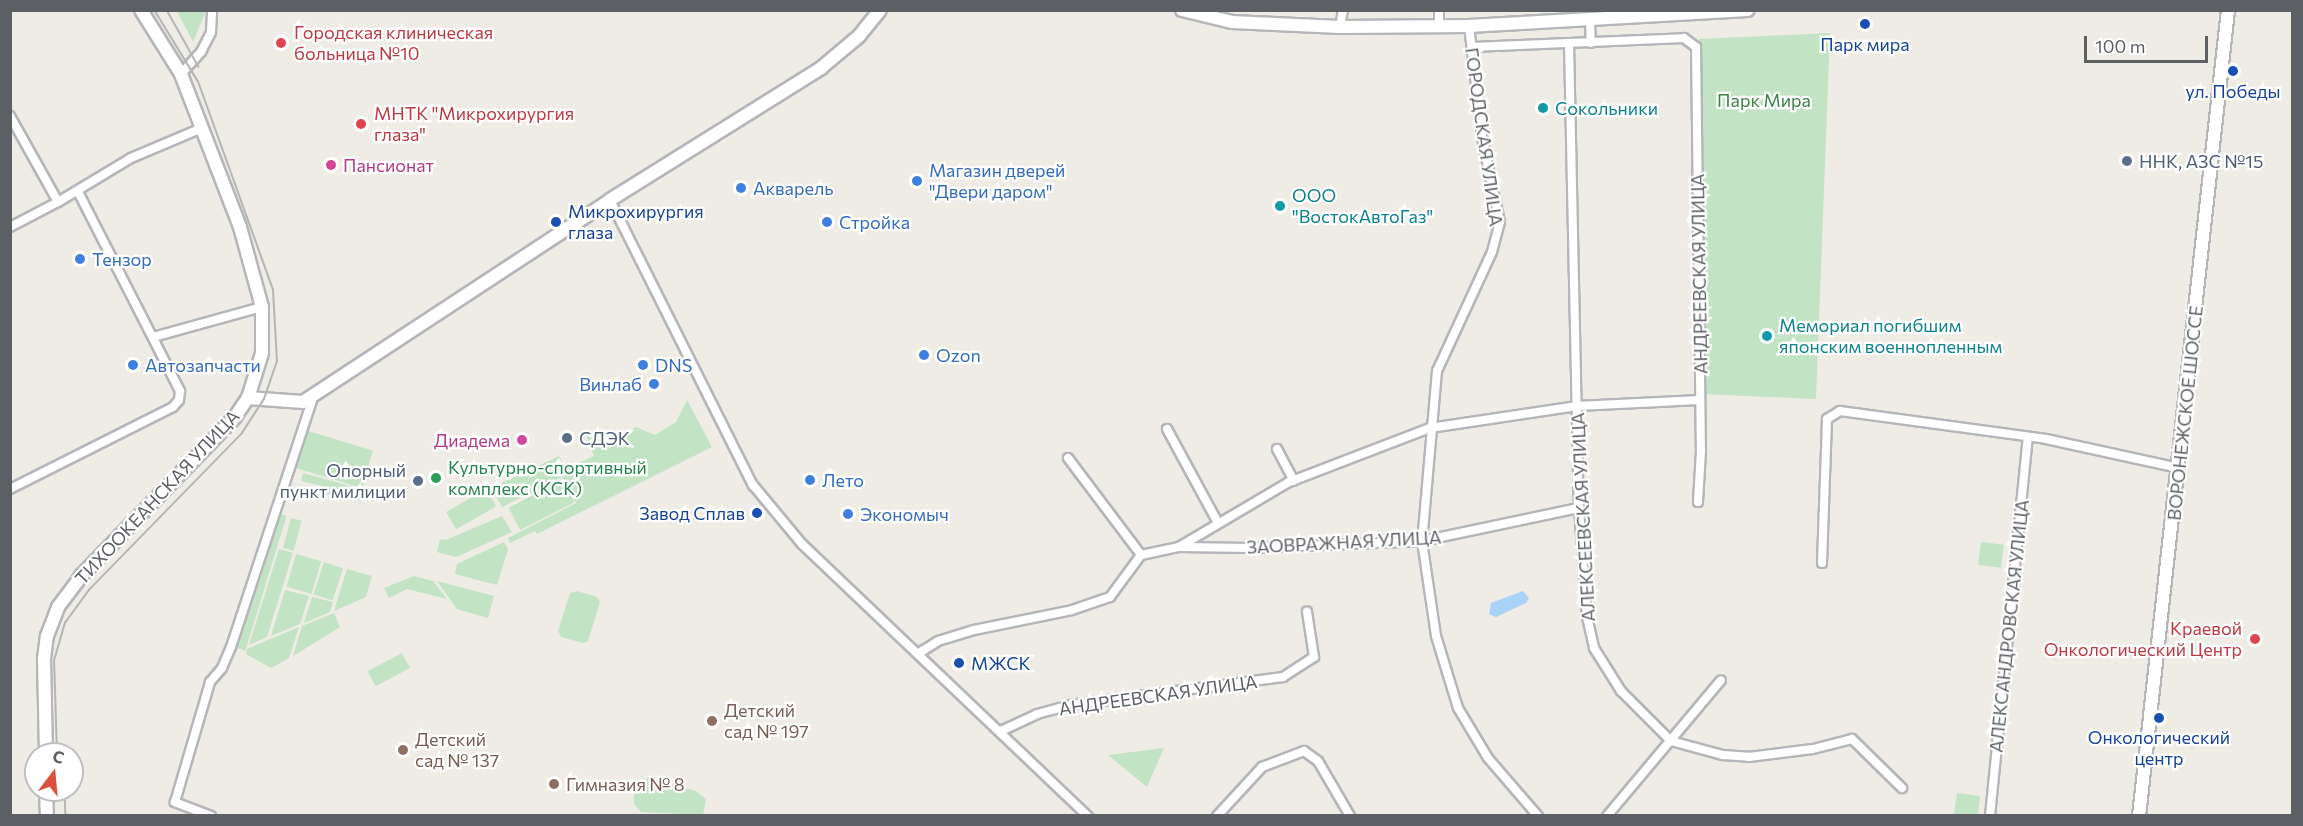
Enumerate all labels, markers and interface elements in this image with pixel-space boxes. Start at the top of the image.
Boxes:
marker: Парк мира [1858,17,1872,31]
place label: Городская клиническая больница №10 [294,22,493,64]
scale bar [2087,24,2212,62]
place label: Парк мира [1820,33,1910,55]
marker: Городская клиническая больница №10 [272,34,290,52]
text: 100 m [2095,35,2145,57]
street label: ГОРОДСКАЯ УЛИЦА [1461,46,1507,228]
marker: ул. Победы [2226,64,2240,78]
place label: ул. Победы [2186,80,2280,102]
park label: Парк Мира [1717,89,1811,111]
place label: Сокольники [1555,97,1658,119]
marker: Сокольники [1536,101,1550,115]
place label: МНТК "Микрохирургия глаза" [374,103,574,146]
marker: МНТК "Микрохирургия глаза" [352,115,370,133]
place label: ННК, АЗС №15 [2139,150,2263,172]
place label: Пансионат [343,154,434,176]
marker: ННК, АЗС №15 [2120,154,2134,168]
marker: Пансионат [324,158,338,172]
place label: Магазин дверей "Двери даром" [929,160,1065,202]
marker: Магазин дверей "Двери даром" [910,174,924,188]
street label: АНДРЕЕВСКАЯ УЛИЦА [1686,174,1712,374]
place label: Акварель [753,177,834,199]
marker: Акварель [734,181,748,195]
place label: ООО "ВостокАвтоГаз" [1292,185,1433,228]
marker: ООО "ВостокАвтоГаз" [1273,199,1287,213]
place label: Микрохирургия глаза [568,201,704,244]
place label: Стройка [839,211,910,233]
marker: Микрохирургия глаза [549,215,563,229]
marker: Стройка [820,215,834,229]
place label: Тензор [92,248,152,270]
marker: Тензор [73,252,87,266]
street label: ВОРОНЕЖСКОЕ ШОССЕ [2163,304,2207,522]
place label: Мемориал погибшим японским военнопленным [1779,315,2002,358]
marker: Мемориал погибшим японским военнопленным [1760,329,1774,343]
place label: Ozon [936,344,981,366]
marker: Ozon [917,348,931,362]
place label: Автозапчасти [145,354,261,376]
place label: DNS [655,354,692,376]
marker: Автозапчасти [126,358,140,372]
marker: DNS [636,358,650,372]
place label: Винлаб [579,373,642,395]
marker: Винлаб [647,377,661,391]
street label: ТИХООКЕАНСКАЯ УЛИЦА [70,405,244,589]
street label: АЛЕКСЕЕВСКАЯ УЛИЦА [1567,412,1599,622]
place label: СДЭК [579,427,630,449]
place label: Диадема [434,429,510,451]
marker: СДЭК [560,431,574,445]
marker: Диадема [515,433,529,447]
place label: Культурно-спортивный комплекс (КСК) [448,457,647,500]
place label: Опорный пункт милиции [280,460,406,502]
place label: Лето [822,469,864,491]
marker: Культурно-спортивный комплекс (КСК) [429,471,443,485]
marker: Лето [803,473,817,487]
marker: Опорный пункт милиции [411,474,425,488]
street label: АЛЕКСАНДРОВСКАЯ УЛИЦА [1985,498,2033,754]
place label: Завод Сплав [639,502,745,524]
place label: Экономыч [860,503,949,525]
marker: Завод Сплав [750,506,764,520]
marker: Экономыч [841,507,855,521]
street label: ЗАОВРАЖНАЯ УЛИЦА [1246,526,1442,558]
place label: Краевой Онкологический Центр [2044,618,2242,660]
marker: Краевой Онкологический Центр [2246,630,2264,648]
place label: МЖСК [971,652,1031,674]
marker: МЖСК [952,656,966,670]
street label: АНДРЕЕВСКАЯ УЛИЦА [1057,670,1259,720]
place label: Детский сад № 197 [724,700,809,742]
marker: Онкологический центр [2152,711,2166,725]
marker: Детский сад № 197 [705,714,719,728]
place label: Онкологический центр [2088,727,2230,770]
place label: Детский сад № 137 [415,729,499,771]
north arrow [24,742,84,802]
marker: Детский сад № 137 [396,743,410,757]
text: С [51,745,66,767]
place label: Гимназия № 8 [566,773,685,795]
marker: Гимназия № 8 [547,777,561,791]

